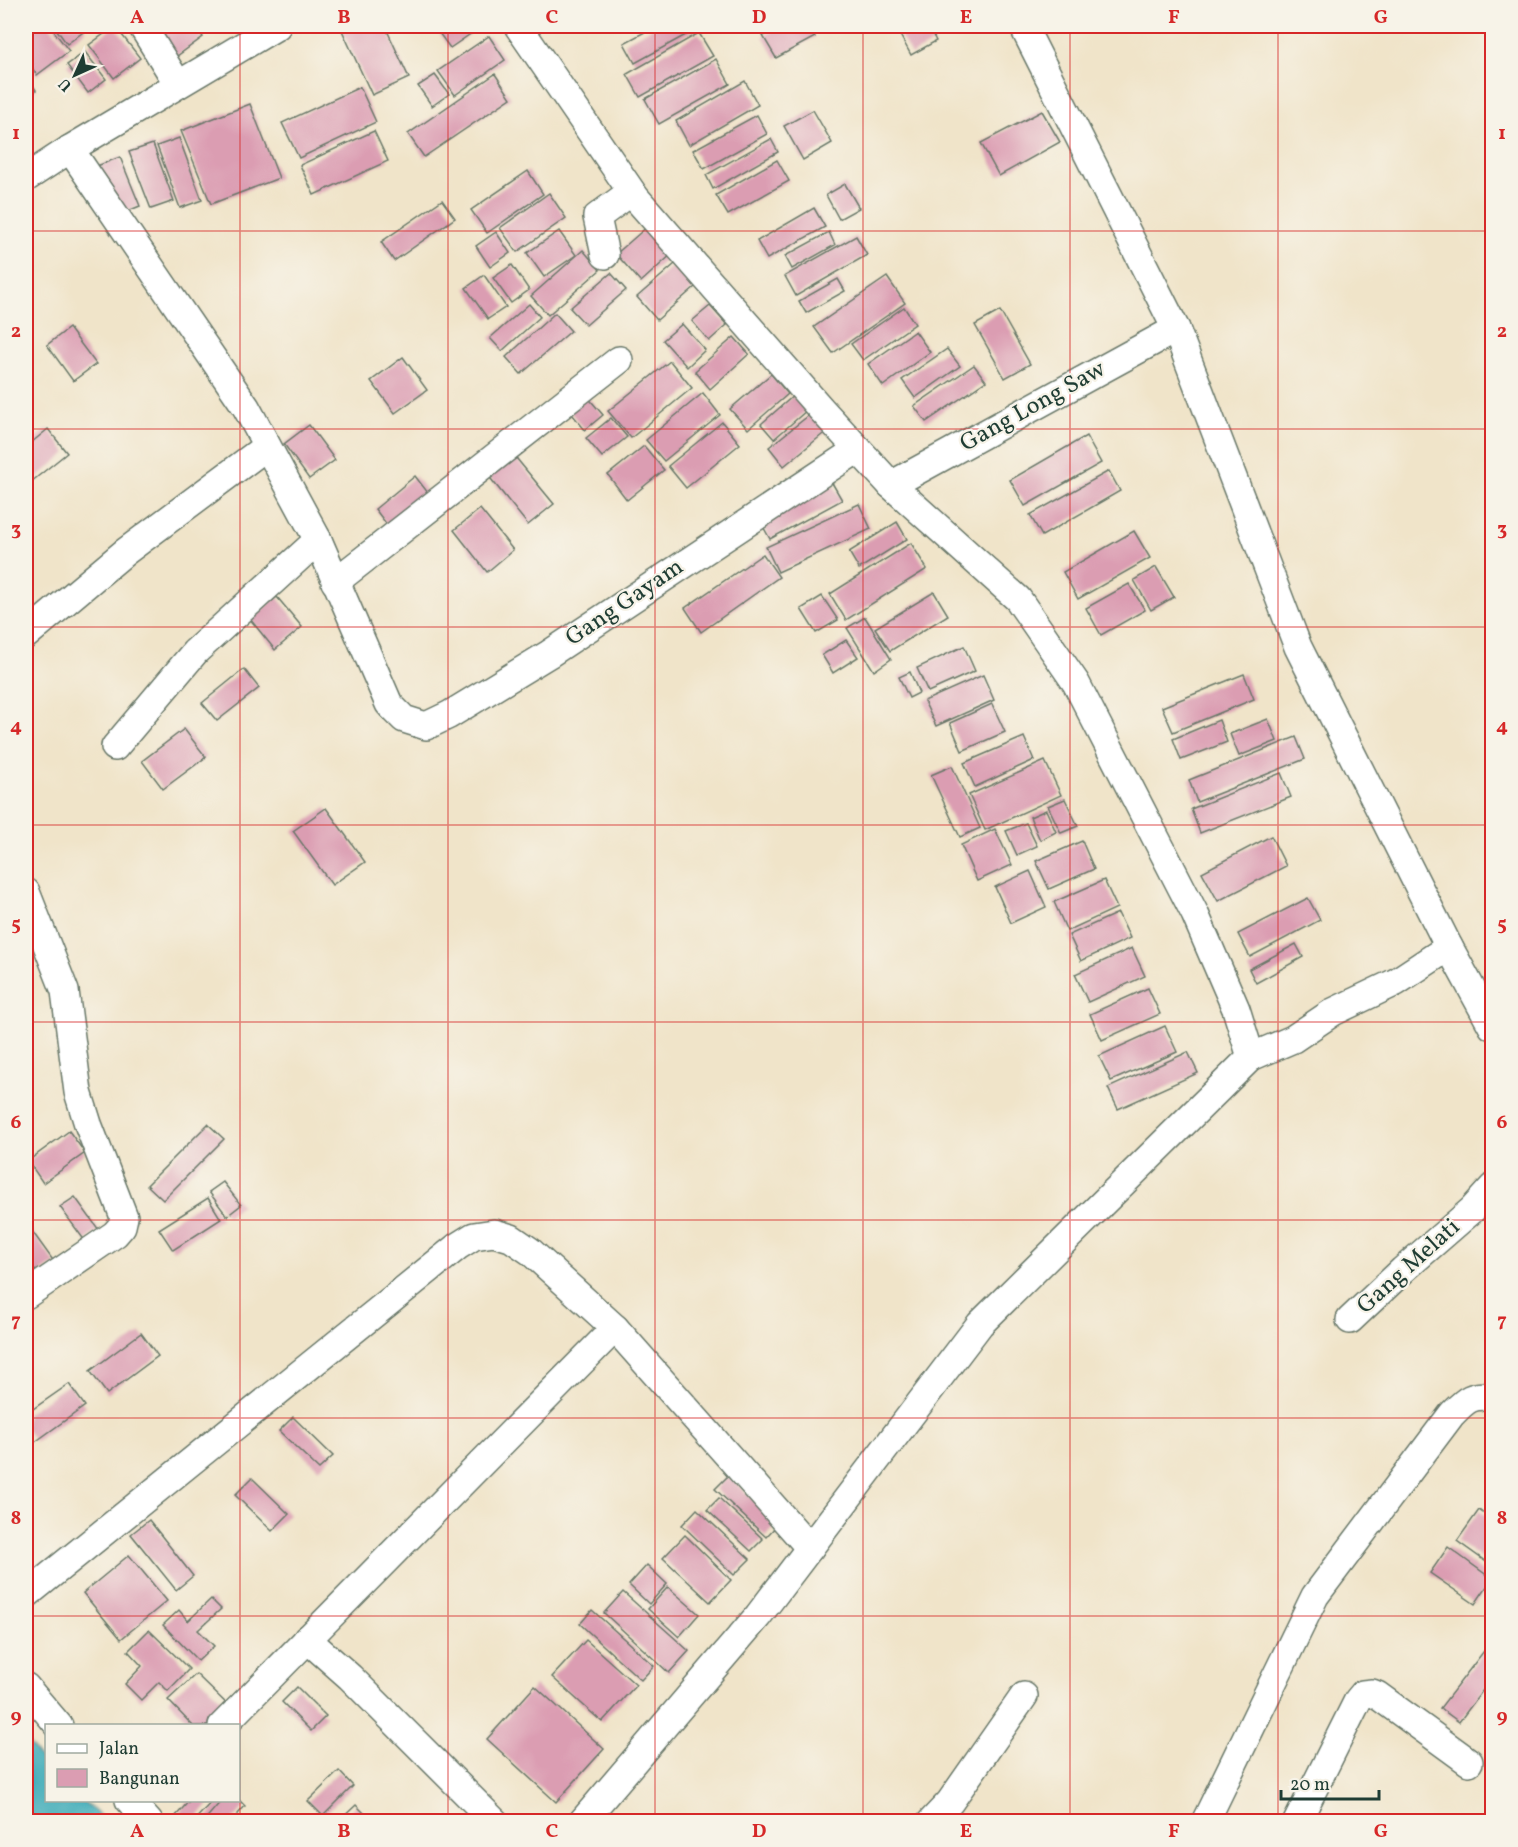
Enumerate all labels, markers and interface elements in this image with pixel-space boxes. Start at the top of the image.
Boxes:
text: A [130,4,144,32]
text: B [337,4,351,32]
text: C [546,4,559,32]
text: D [752,4,766,32]
text: E [960,4,972,32]
text: F [1168,4,1180,32]
text: G [1374,4,1388,32]
north arrow [45,45,105,105]
text: U [54,73,77,96]
text: 1 [12,120,20,148]
text: 1 [1498,120,1506,148]
text: 2 [11,318,21,346]
text: 2 [1497,318,1507,346]
street label: Gang Long Saw [954,353,1112,461]
text: 3 [11,516,21,544]
text: 3 [1497,516,1507,544]
street label: Gang Gayam [559,551,691,655]
text: 4 [10,713,22,741]
text: 4 [1496,713,1508,741]
text: 5 [11,911,21,939]
text: 5 [1497,911,1507,939]
text: 6 [11,1109,22,1137]
text: 6 [1497,1109,1508,1137]
street label: Gang Melati [1350,1211,1468,1323]
text: 7 [11,1307,21,1335]
text: 7 [1497,1307,1507,1335]
text: 8 [11,1505,21,1533]
text: 8 [1497,1505,1507,1533]
text: 9 [10,1703,22,1731]
text: 9 [1496,1703,1508,1731]
legend [45,1724,240,1802]
text: Jalan [99,1737,139,1762]
scale bar [1281,1763,1378,1801]
text: Bangunan [99,1767,180,1792]
text: 20 m [1290,1773,1330,1798]
text: A [130,1818,144,1846]
text: B [337,1818,351,1846]
text: C [546,1818,559,1846]
text: D [752,1818,766,1846]
text: E [960,1818,972,1846]
text: F [1168,1818,1180,1846]
text: G [1374,1818,1388,1846]

